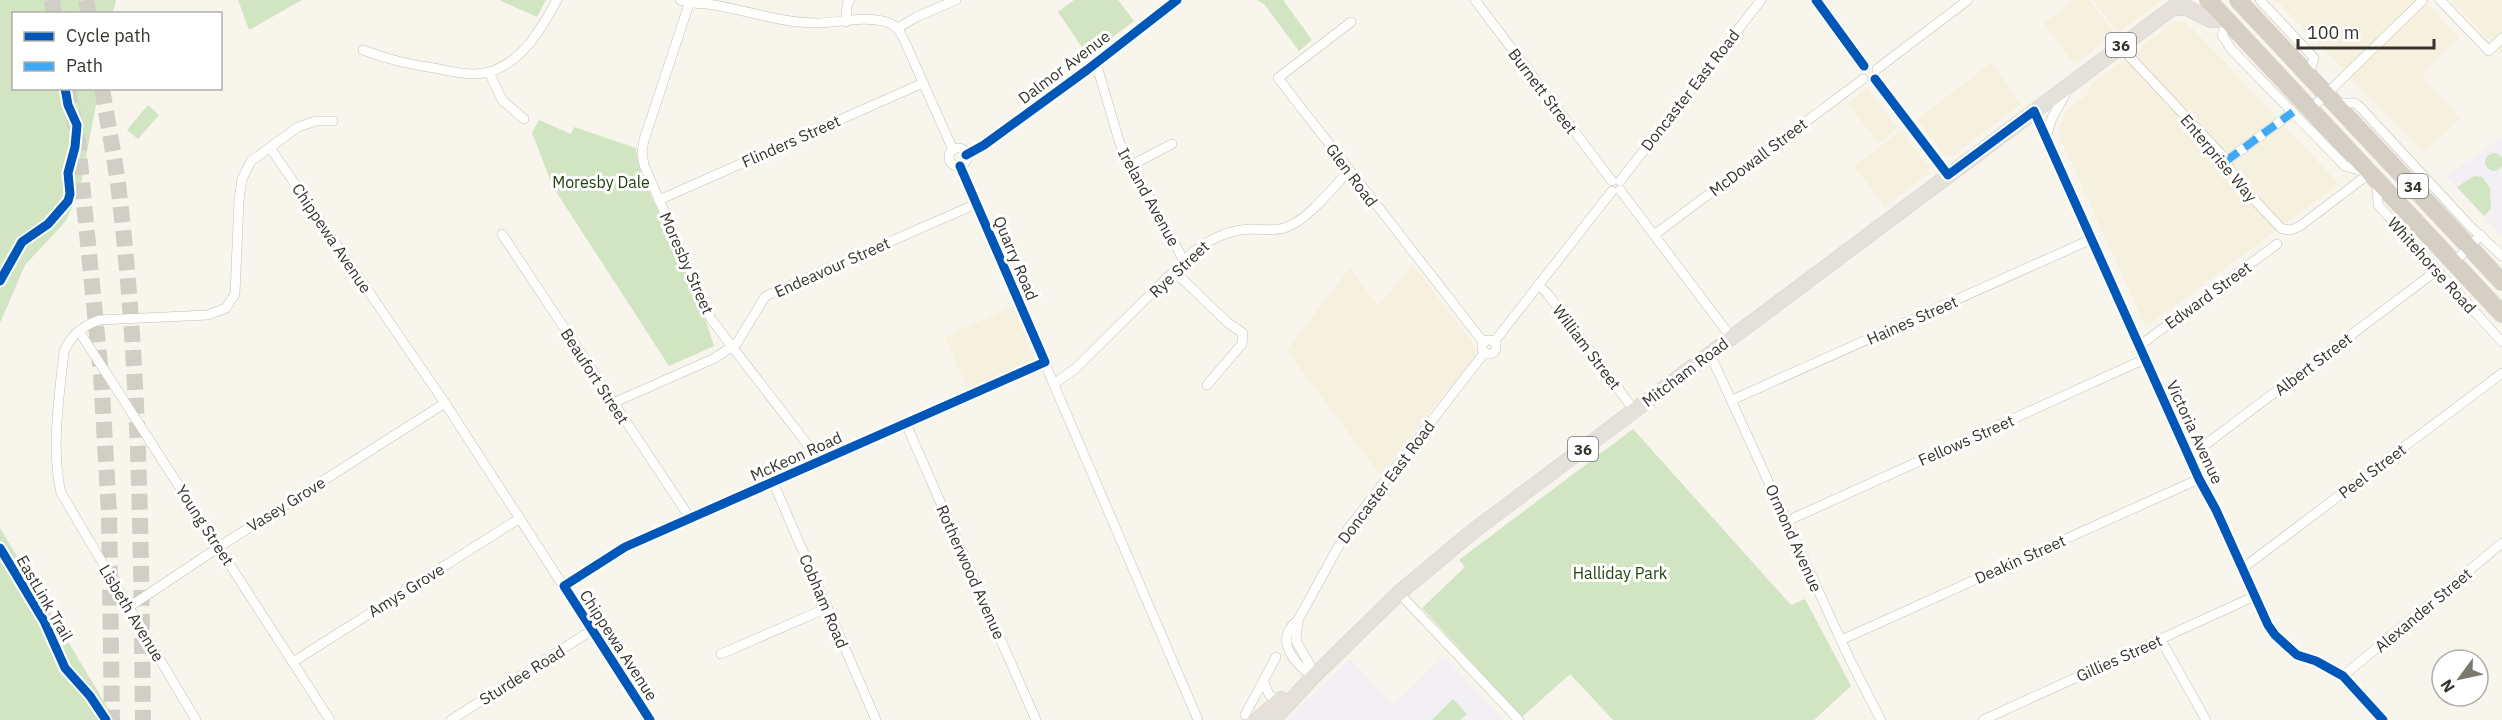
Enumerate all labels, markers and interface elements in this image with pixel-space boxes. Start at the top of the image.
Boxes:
legend [12,12,222,90]
scale bar [2298,12,2434,50]
text: 100 m [2307,21,2359,44]
text: Cycle path [66,24,151,47]
street label: Doncaster East Road [1636,25,1744,155]
street label: Dalmor Avenue [1014,26,1114,108]
road number: 36 [2106,33,2136,57]
street label: Burnett Street [1504,44,1582,138]
text: Path [66,54,103,77]
street label: Flinders Street [739,110,843,172]
street label: Enterprise Way [2176,110,2262,206]
street label: McDowall Street [1705,114,1811,200]
street label: Glen Road [1322,139,1382,211]
street label: Ireland Avenue [1114,144,1184,250]
park label: Moresby Dale [552,172,650,192]
road number: 34 [2398,174,2428,198]
street label: Chippewa Avenue [288,179,376,297]
street label: Moresby Street [656,209,718,317]
street label: Quarry Road [989,213,1043,303]
street label: Whitehorse Road [2384,213,2480,317]
street label: Endeavour Street [771,233,893,301]
street label: Rye Street [1145,236,1213,302]
street label: Edward Street [2161,257,2255,333]
street label: Haines Street [1864,291,1960,349]
street label: William Street [1549,301,1625,393]
street label: Beaufort Street [557,324,633,428]
street label: Albert Street [2270,328,2356,400]
street label: Mitcham Road [1638,333,1732,411]
street label: Victoria Avenue [2162,377,2228,487]
street label: Fellows Street [1915,410,2017,470]
street label: Doncaster East Road [1333,417,1439,547]
street label: McKeon Road [747,427,845,485]
road number: 36 [1568,437,1598,461]
street label: Peel Street [2334,439,2410,503]
street label: Vasey Grove [243,472,329,536]
street label: Young Street [172,481,238,569]
street label: Ormond Avenue [1761,481,1827,595]
street label: Rotherwood Avenue [932,502,1010,642]
street label: Deakin Street [1972,530,2068,588]
street label: Cobham Road [795,551,853,651]
street label: EastLink Trail [12,552,78,644]
street label: Amys Grove [364,559,448,621]
street label: Lisbeth Avenue [95,561,169,665]
park label: Halliday Park [1573,563,1668,583]
street label: Alexander Street [2370,564,2476,656]
street label: Chippewa Avenue [576,586,662,704]
street label: Gillies Street [2073,630,2165,686]
street label: Sturdee Road [475,641,569,709]
north arrow [2430,648,2490,708]
text: N [2436,676,2459,696]

